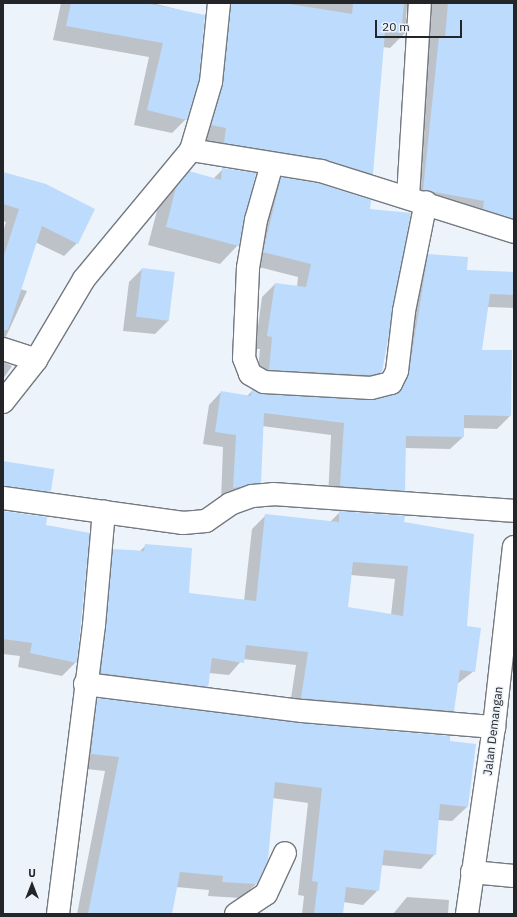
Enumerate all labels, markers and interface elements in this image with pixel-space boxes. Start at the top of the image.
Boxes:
scale bar [377,12,464,38]
text: 20 m [382,19,410,34]
street label: Jalan Demangan [480,686,506,776]
north arrow [12,865,52,905]
text: U [28,866,36,880]

